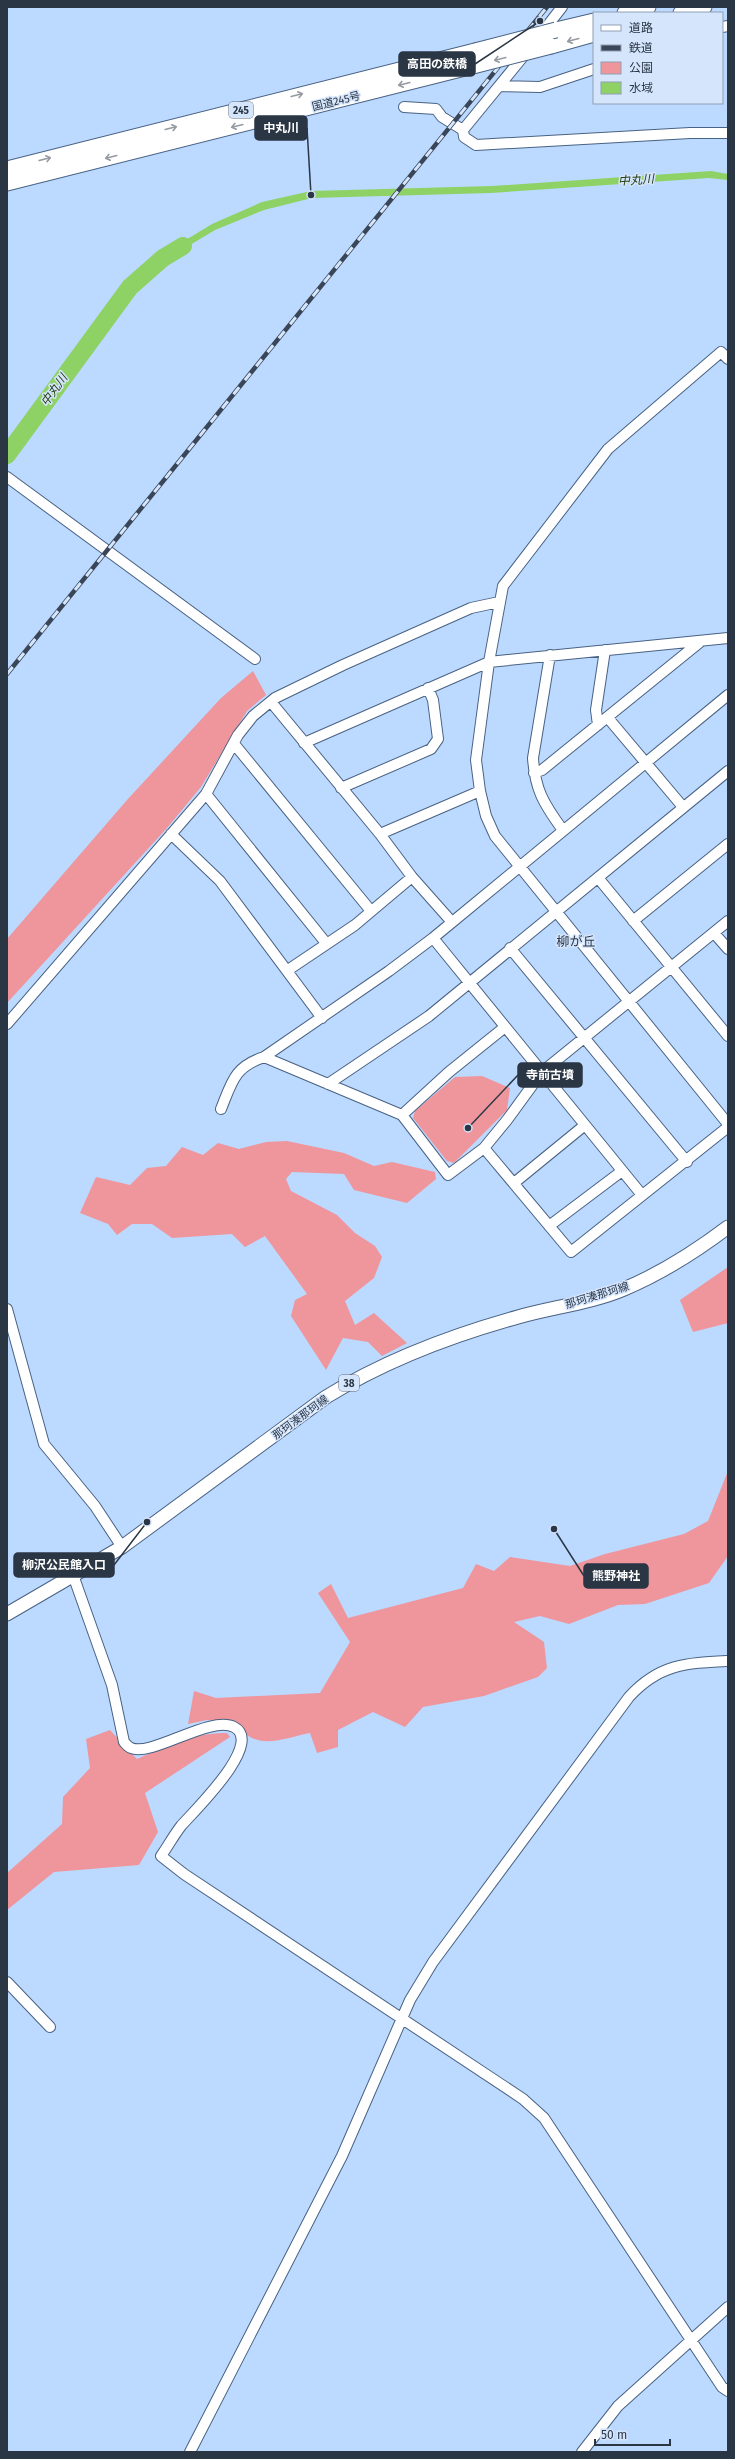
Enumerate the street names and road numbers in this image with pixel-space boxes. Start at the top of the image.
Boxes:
street label: 国道245号 [311,89,362,114]
road number: 245 [229,102,253,118]
street label: 那珂湊那珂線 [564,1280,631,1311]
road number: 38 [339,1375,359,1391]
street label: 那珂湊那珂線 [270,1393,331,1442]

